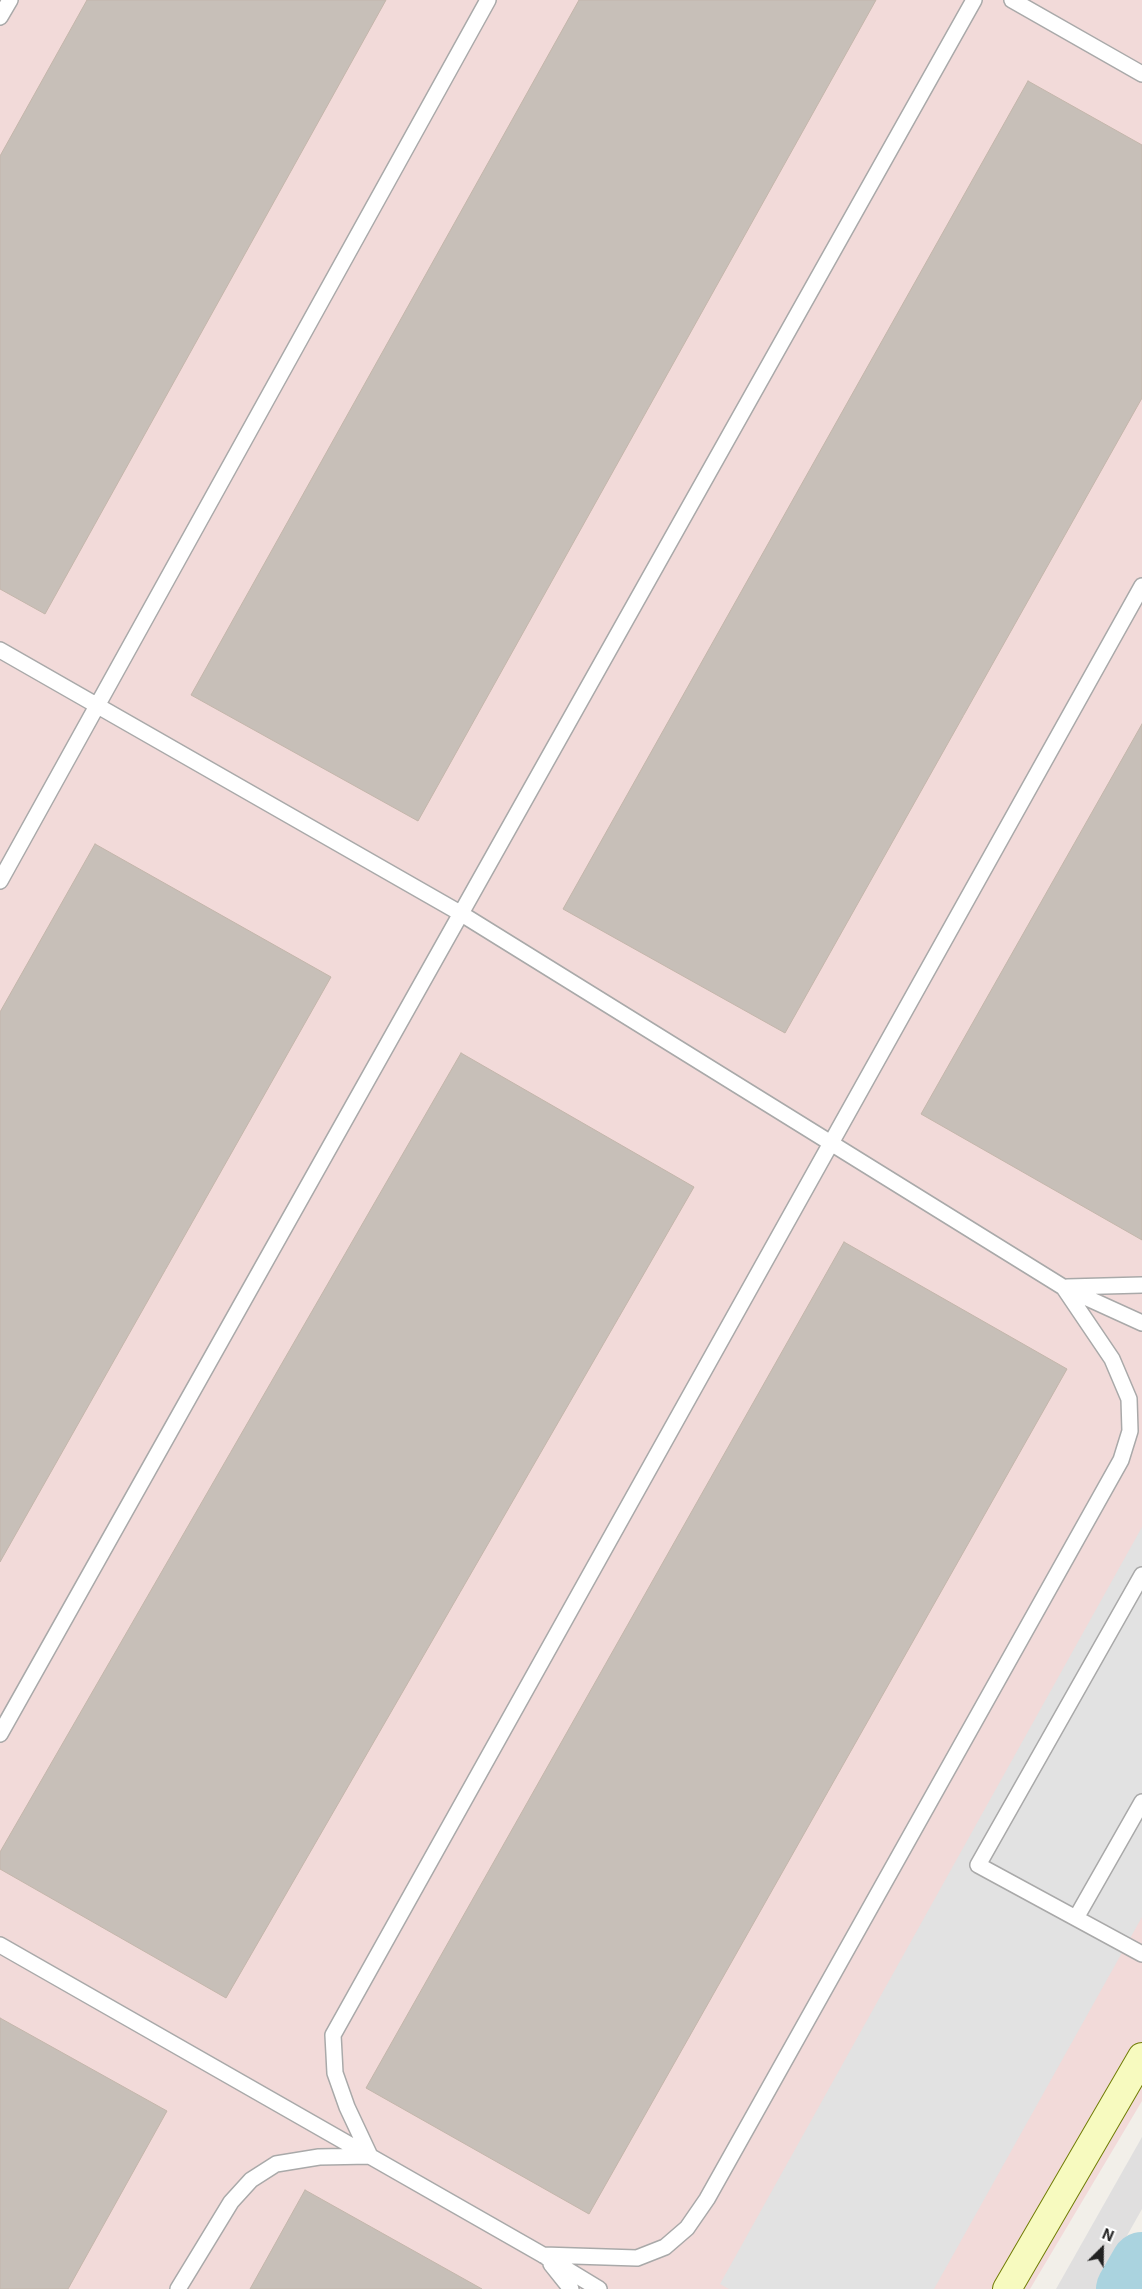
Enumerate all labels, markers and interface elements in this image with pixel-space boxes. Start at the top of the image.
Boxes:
north arrow [1077,2224,1127,2274]
text: N [1100,2225,1116,2245]

